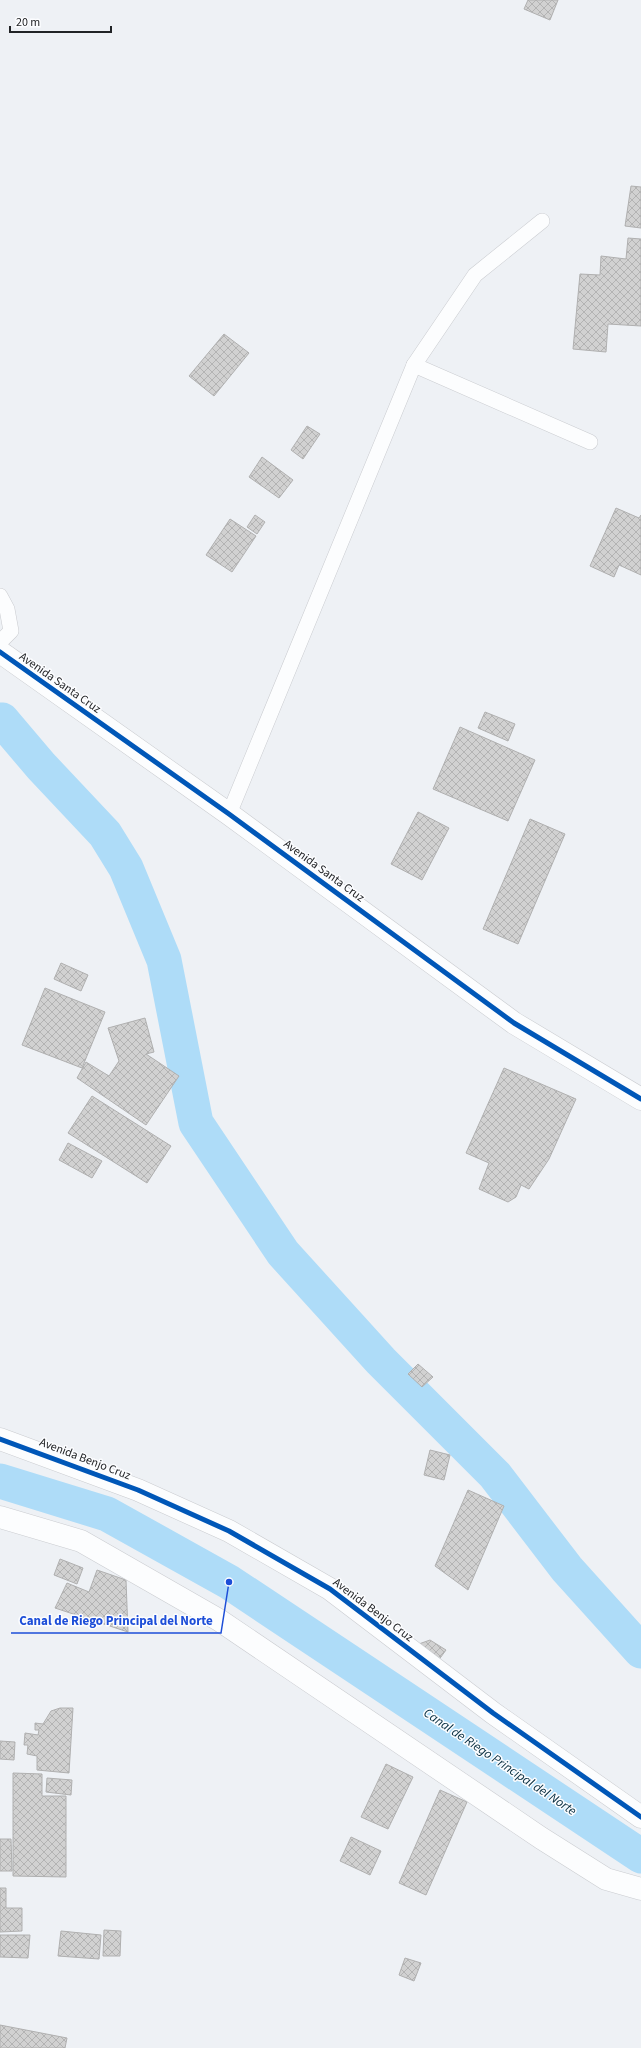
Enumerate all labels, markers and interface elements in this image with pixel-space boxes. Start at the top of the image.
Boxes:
scale bar [10,8,111,34]
text: 20 m [16,14,40,31]
street label: Avenida Santa Cruz [16,648,104,718]
street label: Avenida Santa Cruz [280,836,368,906]
street label: Avenida Benjo Cruz [37,1434,133,1484]
street label: Avenida Benjo Cruz [329,1574,417,1646]
callout: Canal de Riego Principal del Norte [11,1608,221,1633]
text: Canal de Riego Principal del Norte [19,1612,213,1630]
water label: Canal de Riego Principal del Norte [420,1704,580,1820]

